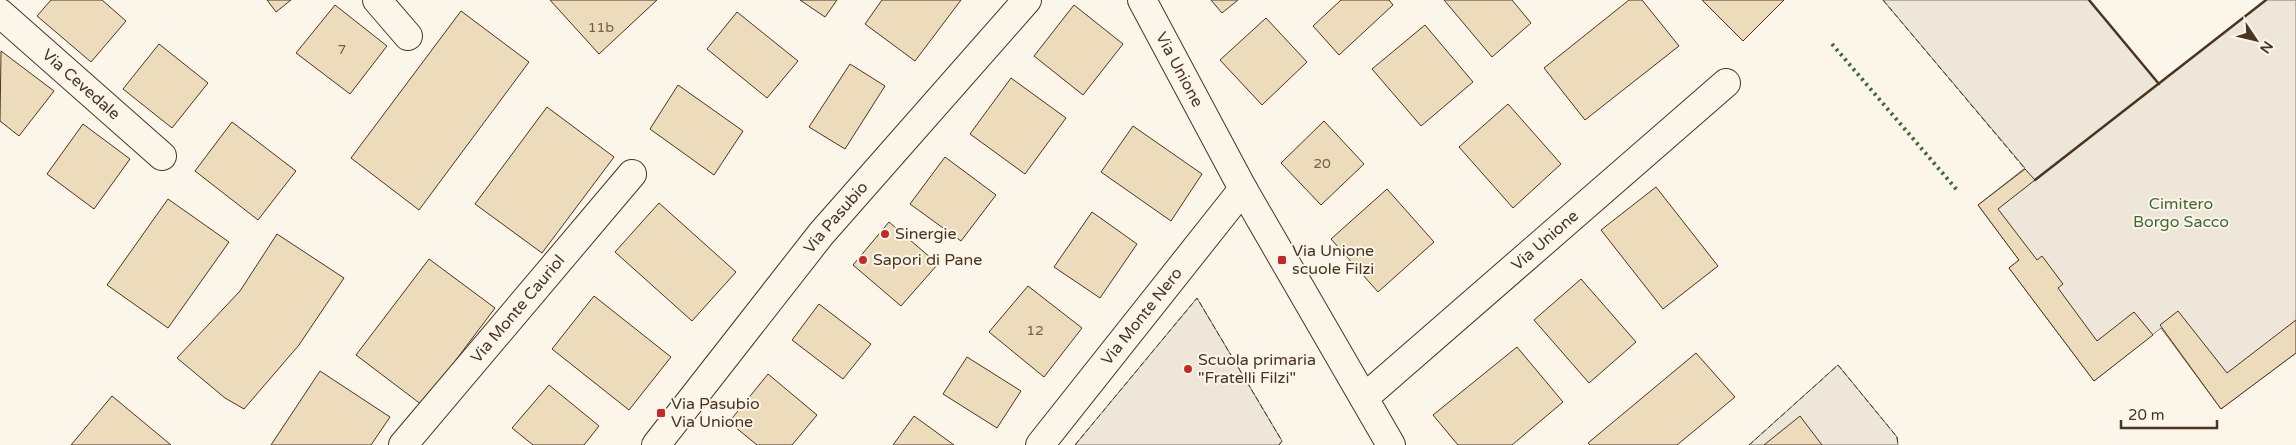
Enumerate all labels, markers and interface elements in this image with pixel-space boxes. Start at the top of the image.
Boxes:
north arrow [2231,15,2281,65]
house number: 11b [588,19,614,36]
street label: Via Unione [1151,29,1207,111]
text: N [2256,38,2276,57]
house number: 7 [338,41,346,58]
street label: Via Cevedale [38,45,124,124]
house number: 20 [1313,155,1331,172]
street label: Via Pasubio [799,177,872,258]
park label: Cimitero Borgo Sacco [2133,194,2229,232]
street label: Via Unione [1507,206,1583,275]
place label: Sinergie [895,224,957,244]
marker: Sinergie [879,228,891,240]
place label: Via Unione scuole Filzi [1292,241,1374,279]
place label: Sapori di Pane [873,250,982,270]
street label: Via Monte Cauriol [467,251,569,367]
marker: Sapori di Pane [857,254,869,266]
marker: Via Unione scuole Filzi [1276,254,1288,266]
street label: Via Monte Nero [1097,264,1187,369]
house number: 12 [1026,322,1044,339]
place label: Scuola primaria "Fratelli Filzi" [1198,350,1316,388]
marker: Scuola primaria "Fratelli Filzi" [1182,363,1194,375]
place label: Via Pasubio Via Unione [671,394,760,432]
scale bar [2121,398,2217,430]
text: 20 m [2128,406,2165,424]
marker: Via Pasubio Via Unione [655,407,667,419]

